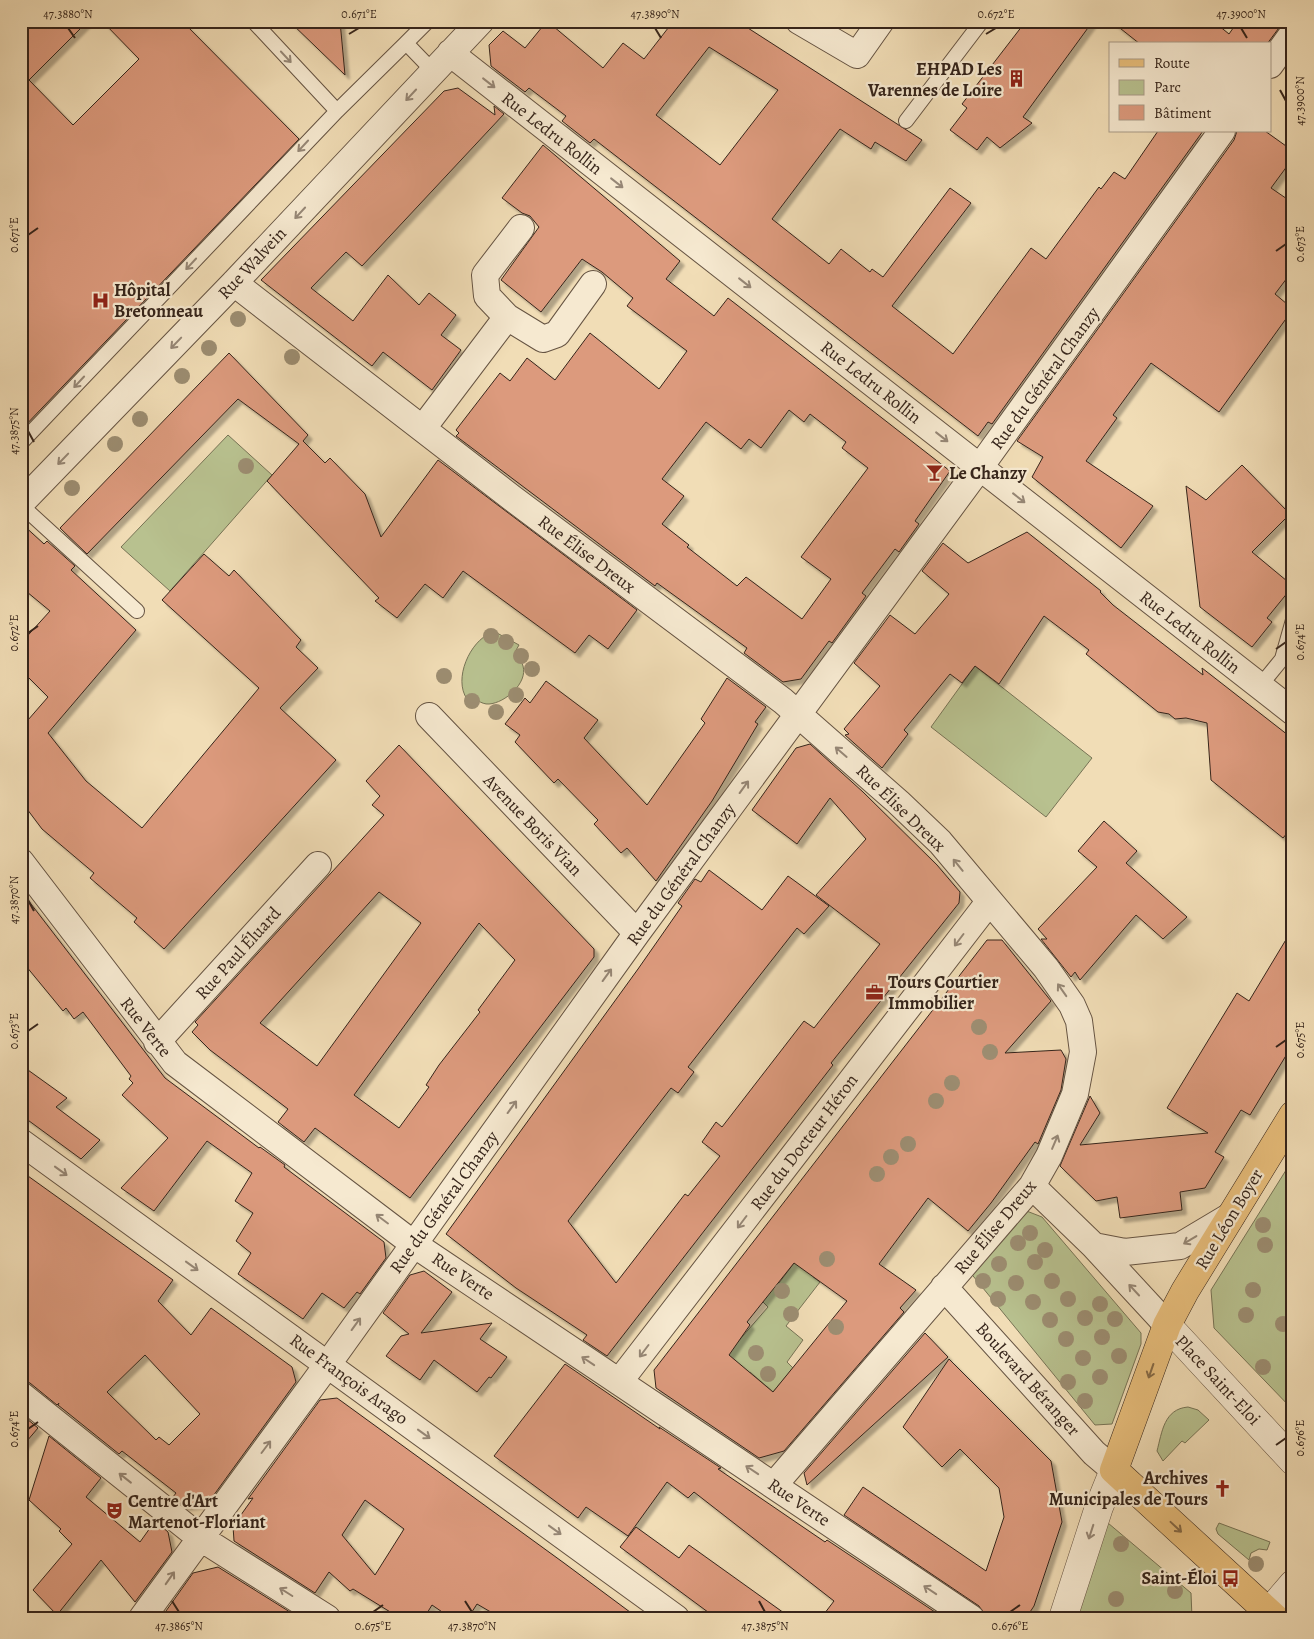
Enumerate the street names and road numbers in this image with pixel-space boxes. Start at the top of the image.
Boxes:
street label: Rue Ledru Rollin [497,86,608,180]
street label: Rue Walvein [212,222,292,304]
street label: Rue du Général Chanzy [985,301,1106,454]
street label: Rue Ledru Rollin [816,335,927,429]
street label: Rue Élise Dreux [533,509,641,599]
street label: Rue Ledru Rollin [1135,585,1246,679]
street label: Rue Élise Dreux [851,759,952,857]
street label: Avenue Boris Vian [477,768,588,881]
street label: Rue du Général Chanzy [621,797,742,950]
street label: Rue Paul Éluard [190,901,286,1005]
street label: Rue Verte [115,992,177,1062]
street label: Rue du Docteur Héron [745,1069,863,1215]
street label: Rue du Général Chanzy [384,1125,505,1278]
street label: Rue Léon Boyer [1190,1164,1269,1274]
street label: Rue Élise Dreux [948,1174,1042,1279]
street label: Rue Verte [427,1246,499,1306]
street label: Boulevard Béranger [970,1317,1086,1441]
street label: Rue François Arago [285,1328,413,1430]
street label: Place Saint-Eloi [1170,1330,1266,1430]
street label: Rue Verte [763,1472,835,1532]

